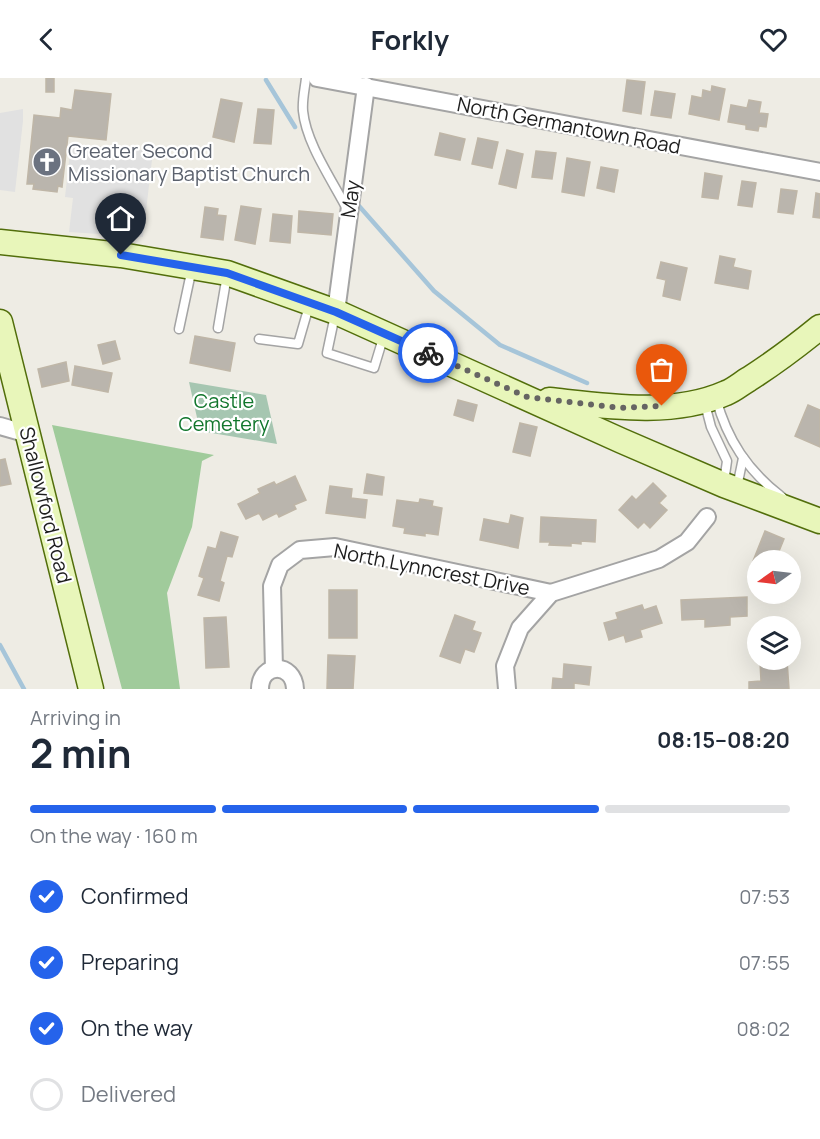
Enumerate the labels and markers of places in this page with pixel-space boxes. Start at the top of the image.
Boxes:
place label: Greater Second Missionary Baptist Church [68,137,310,187]
church icon: Greater Second Missionary Baptist Church [31,146,63,178]
pin [95,193,146,255]
pin [636,344,687,406]

